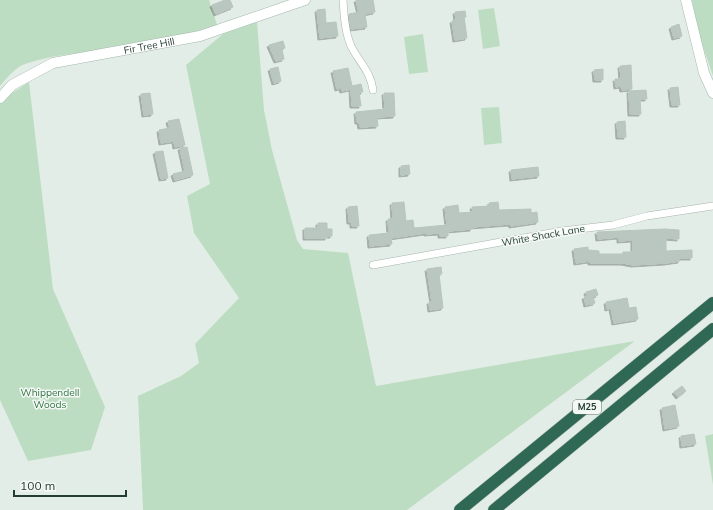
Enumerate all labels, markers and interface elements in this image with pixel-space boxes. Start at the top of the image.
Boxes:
street label: Fir Tree Hill [123,35,176,57]
street label: White Shack Lane [500,222,586,249]
park label: Whippendell Woods [21,386,79,411]
road number: M25 [573,400,601,414]
scale bar [14,472,126,498]
text: 100 m [20,478,55,493]

